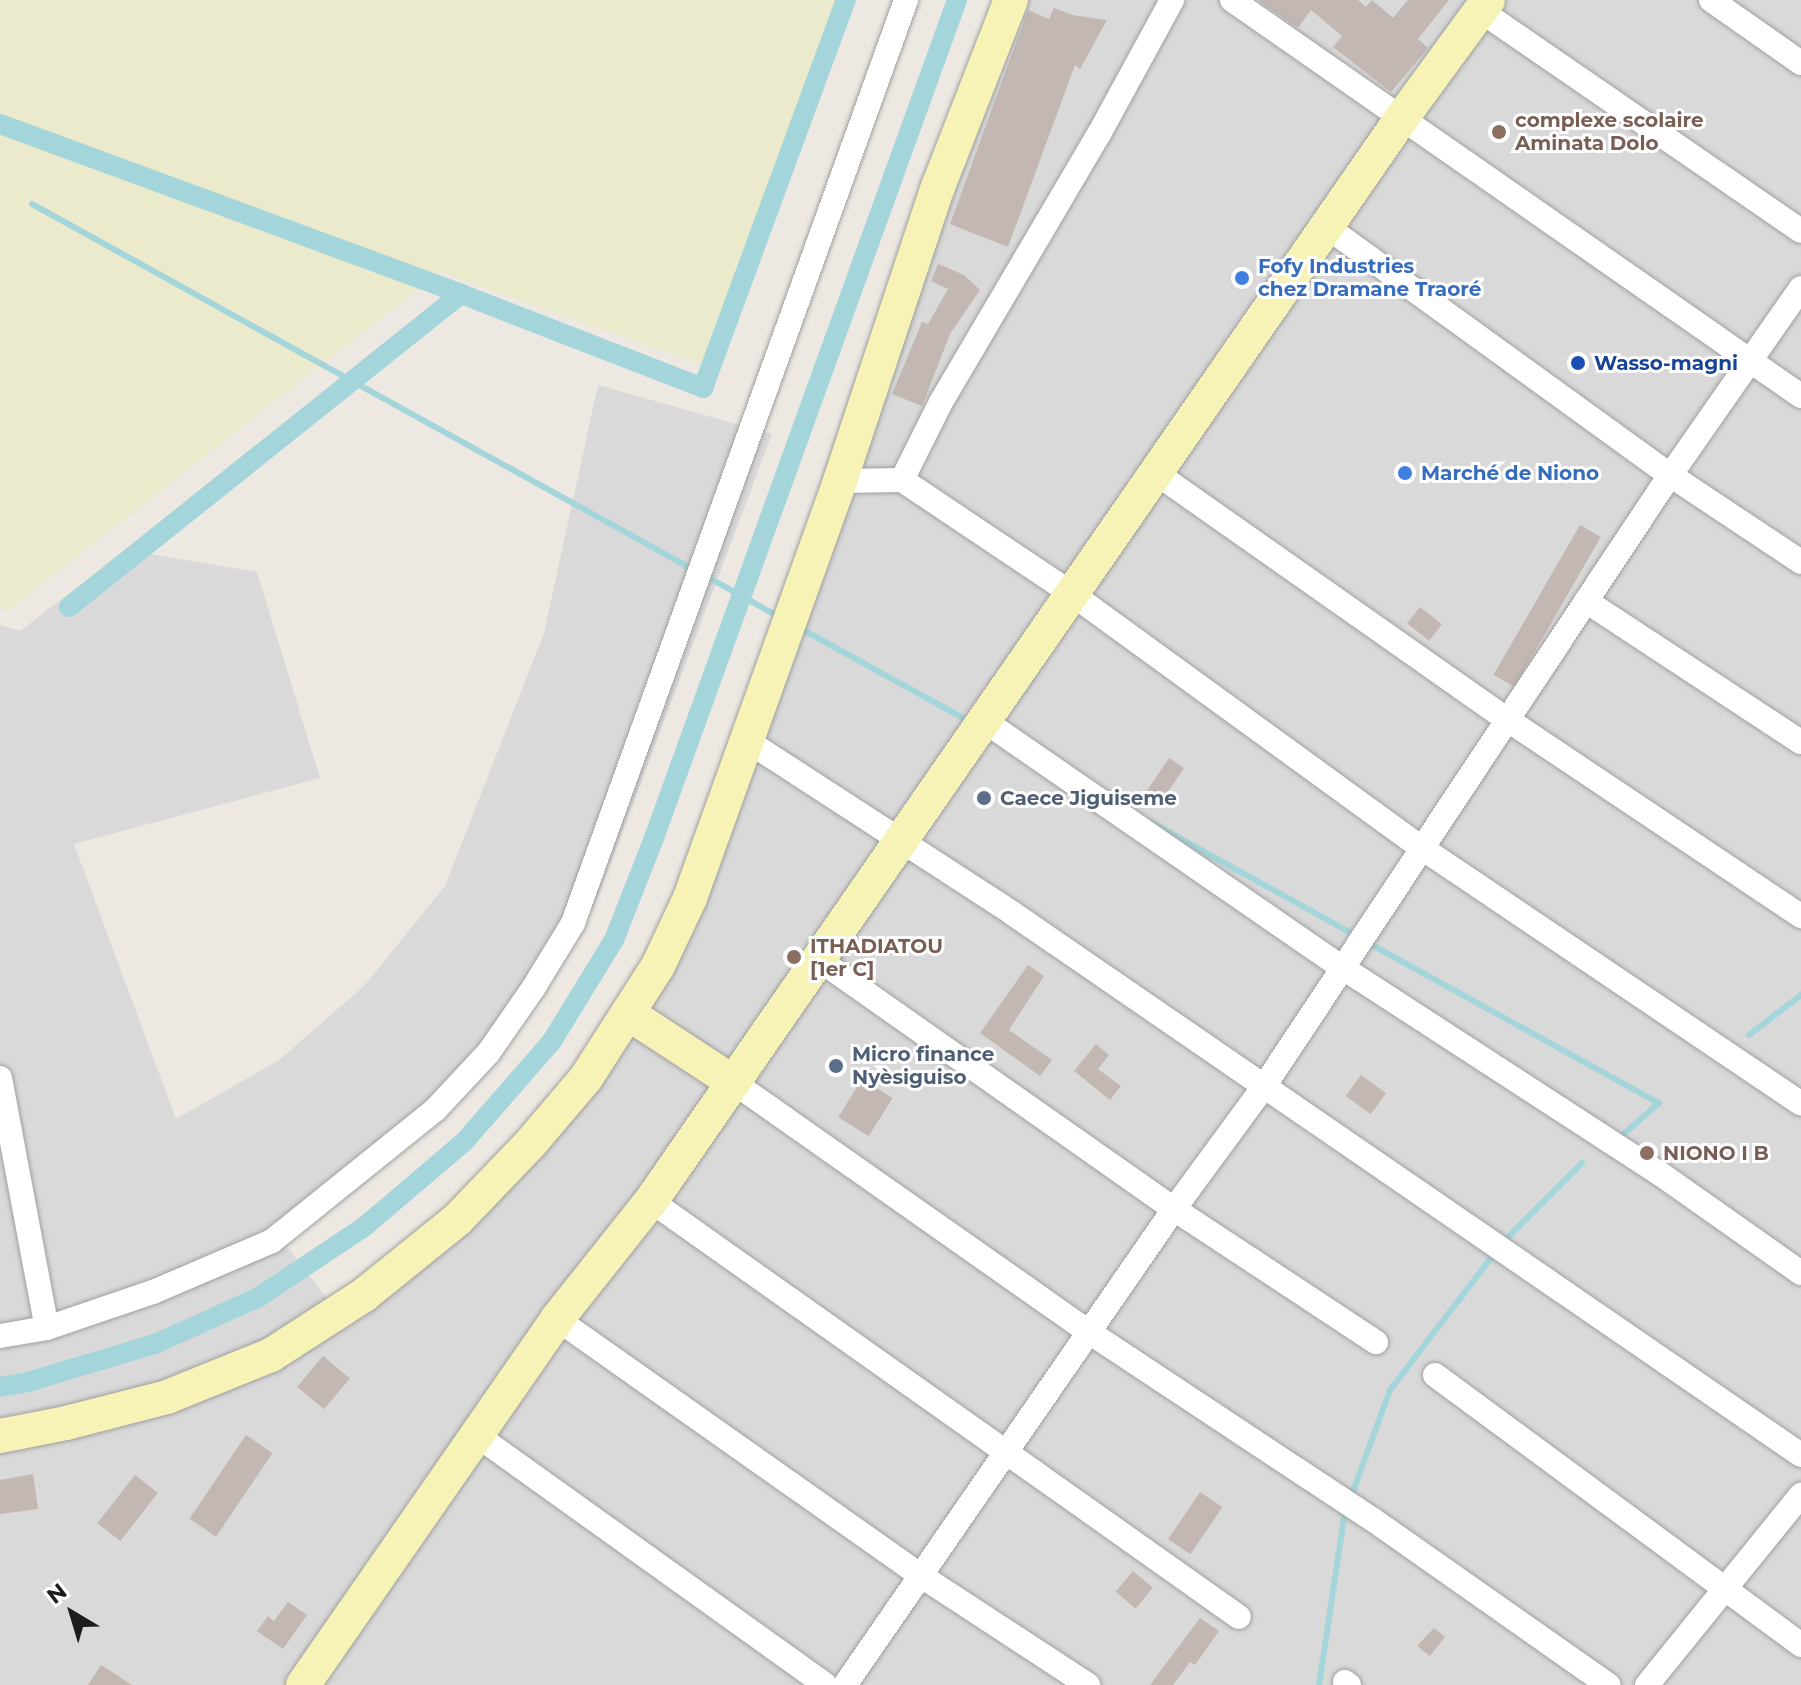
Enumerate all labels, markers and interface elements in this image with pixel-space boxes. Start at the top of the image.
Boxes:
place label: complexe scolaire Aminata Dolo [1515,108,1704,155]
marker: complexe scolaire Aminata Dolo [1490,123,1508,141]
place label: Fofy Industries chez Dramane Traoré [1258,254,1481,301]
marker: Fofy Industries chez Dramane Traoré [1233,269,1251,287]
place label: Wasso-magni [1594,351,1738,375]
marker: Wasso-magni [1569,354,1587,372]
place label: Marché de Niono [1421,461,1599,485]
marker: Marché de Niono [1396,464,1414,482]
place label: Caece Jiguiseme [1000,786,1177,810]
marker: Caece Jiguiseme [975,789,993,807]
place label: ITHADIATOU [1er C] [810,934,943,981]
marker: ITHADIATOU [1er C] [785,948,803,966]
place label: Micro finance Nyèsiguiso [852,1042,994,1089]
marker: Micro finance Nyèsiguiso [827,1057,845,1075]
place label: NIONO I B [1663,1141,1769,1165]
marker: NIONO I B [1638,1144,1656,1162]
north arrow [32,1573,112,1653]
text: N [42,1578,72,1610]

